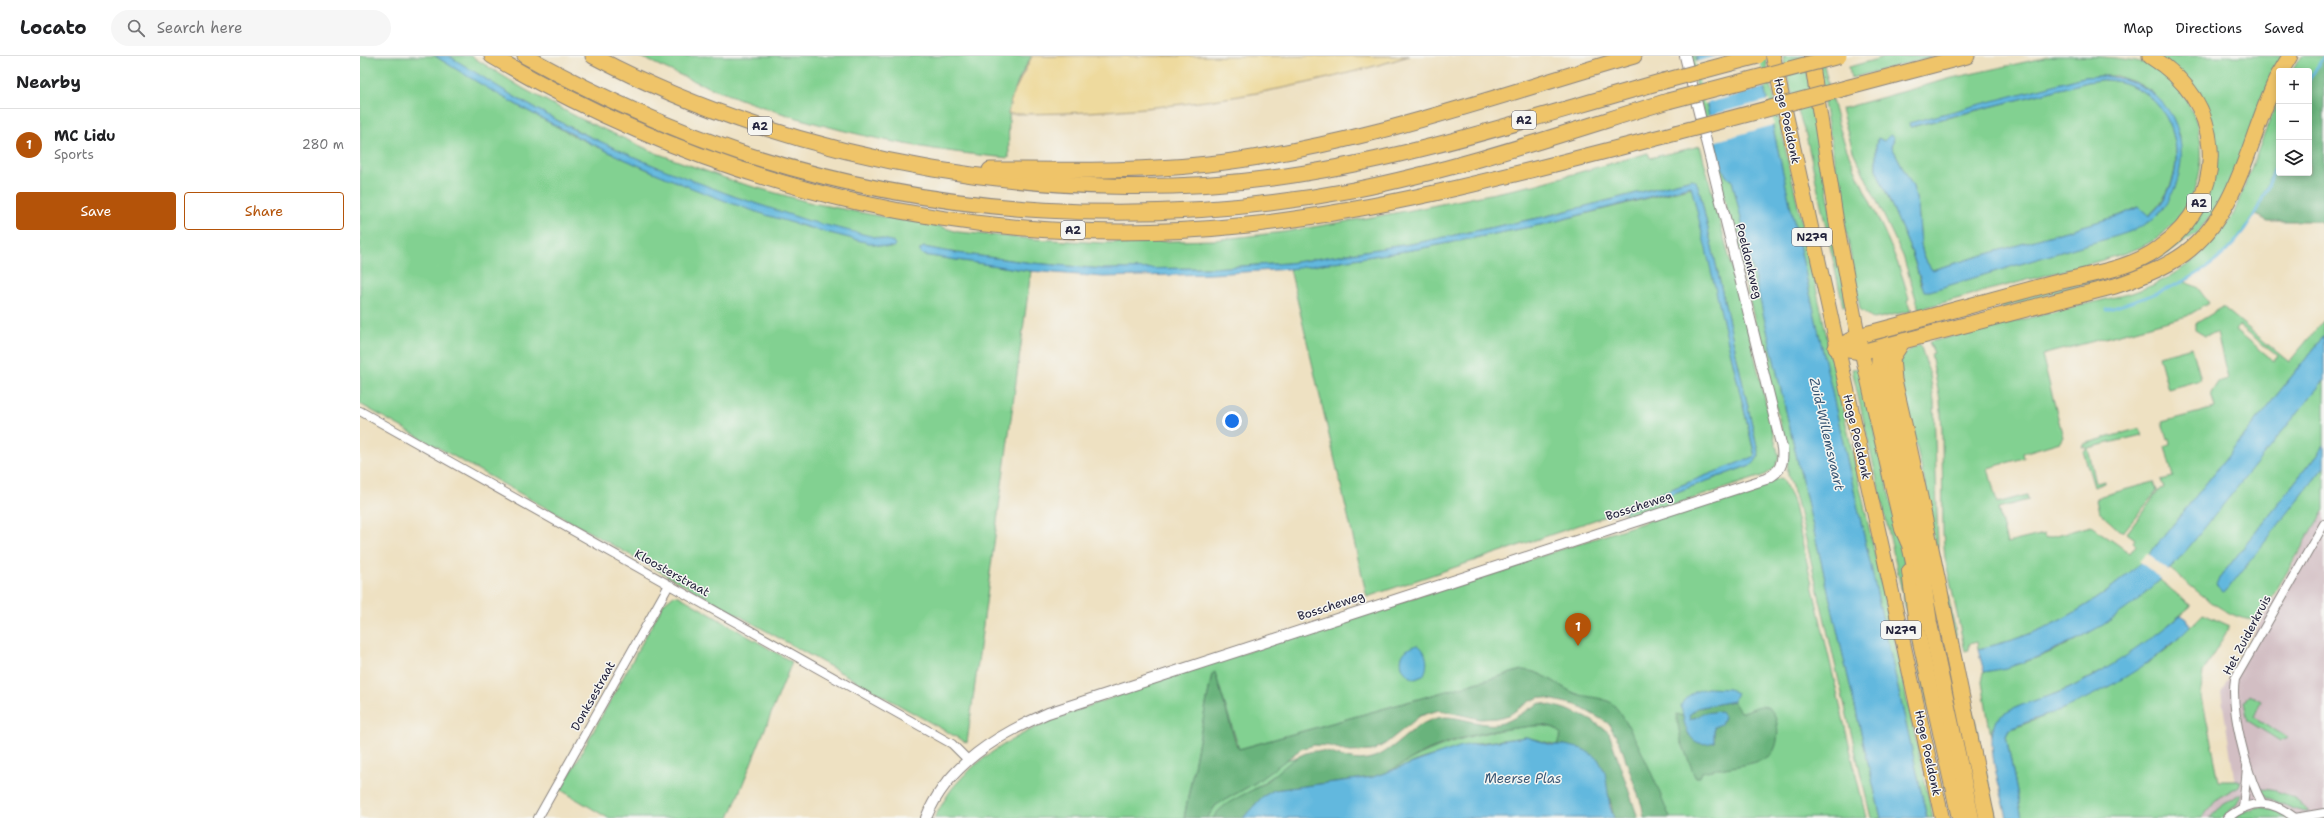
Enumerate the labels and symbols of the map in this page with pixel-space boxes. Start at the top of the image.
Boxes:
street label: Hoge Poeldonk [1770,77,1804,165]
road number: A2 [1512,111,1536,129]
road number: A2 [748,117,772,135]
road number: A2 [2187,194,2211,212]
road number: A2 [1061,221,1085,239]
street label: Poeldonkweg [1732,222,1766,300]
road number: N279 [1792,228,1832,246]
water label: Zuid-Willemsvaart [1806,376,1848,493]
street label: Hoge Poeldonk [1839,393,1875,481]
your location [1222,411,1242,431]
street label: Bosscheweg [1603,488,1675,524]
street label: Kloosterstraat [632,546,712,600]
street label: Bosscheweg [1295,588,1367,624]
street label: Het Zuiderkruis [2219,592,2275,678]
pin: 1 [1565,613,1591,646]
road number: N279 [1881,621,1921,639]
street label: Donksestraat [567,658,619,734]
street label: Hoge Poeldonk [1911,709,1945,797]
water label: Meerse Plas [1484,770,1562,787]

